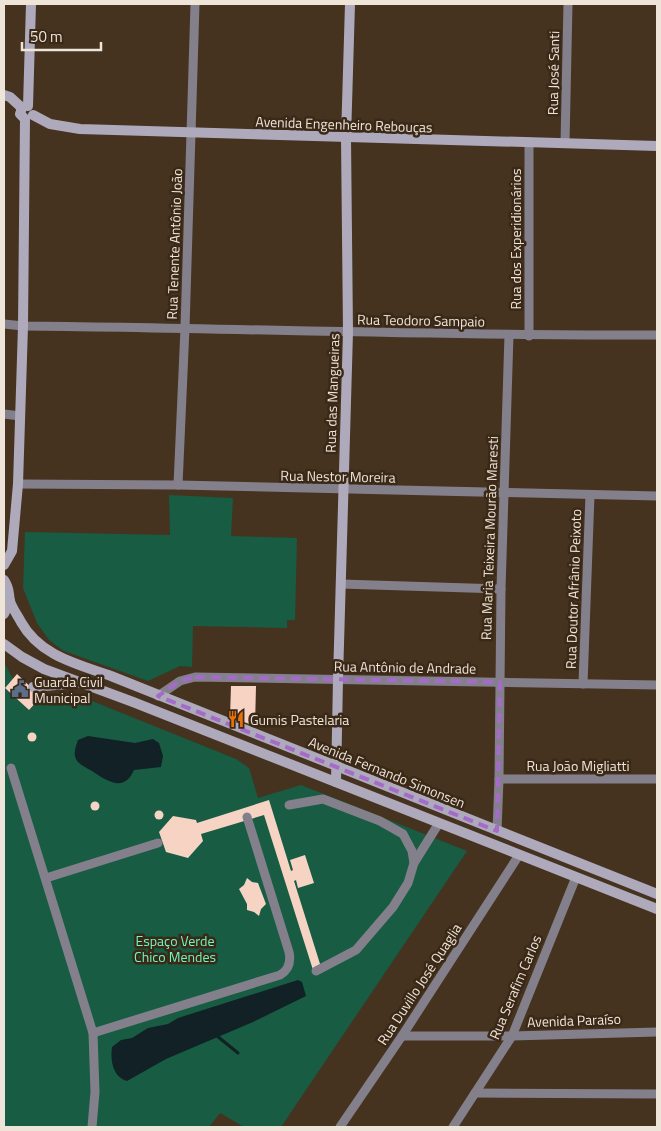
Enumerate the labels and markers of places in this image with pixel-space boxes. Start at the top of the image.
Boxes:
place label: Guarda Civil Municipal [34,671,103,708]
public building icon: Guarda Civil Municipal [10,679,30,699]
restaurant icon: Gumis Pastelaria [226,709,246,729]
place label: Gumis Pastelaria [250,709,349,730]

